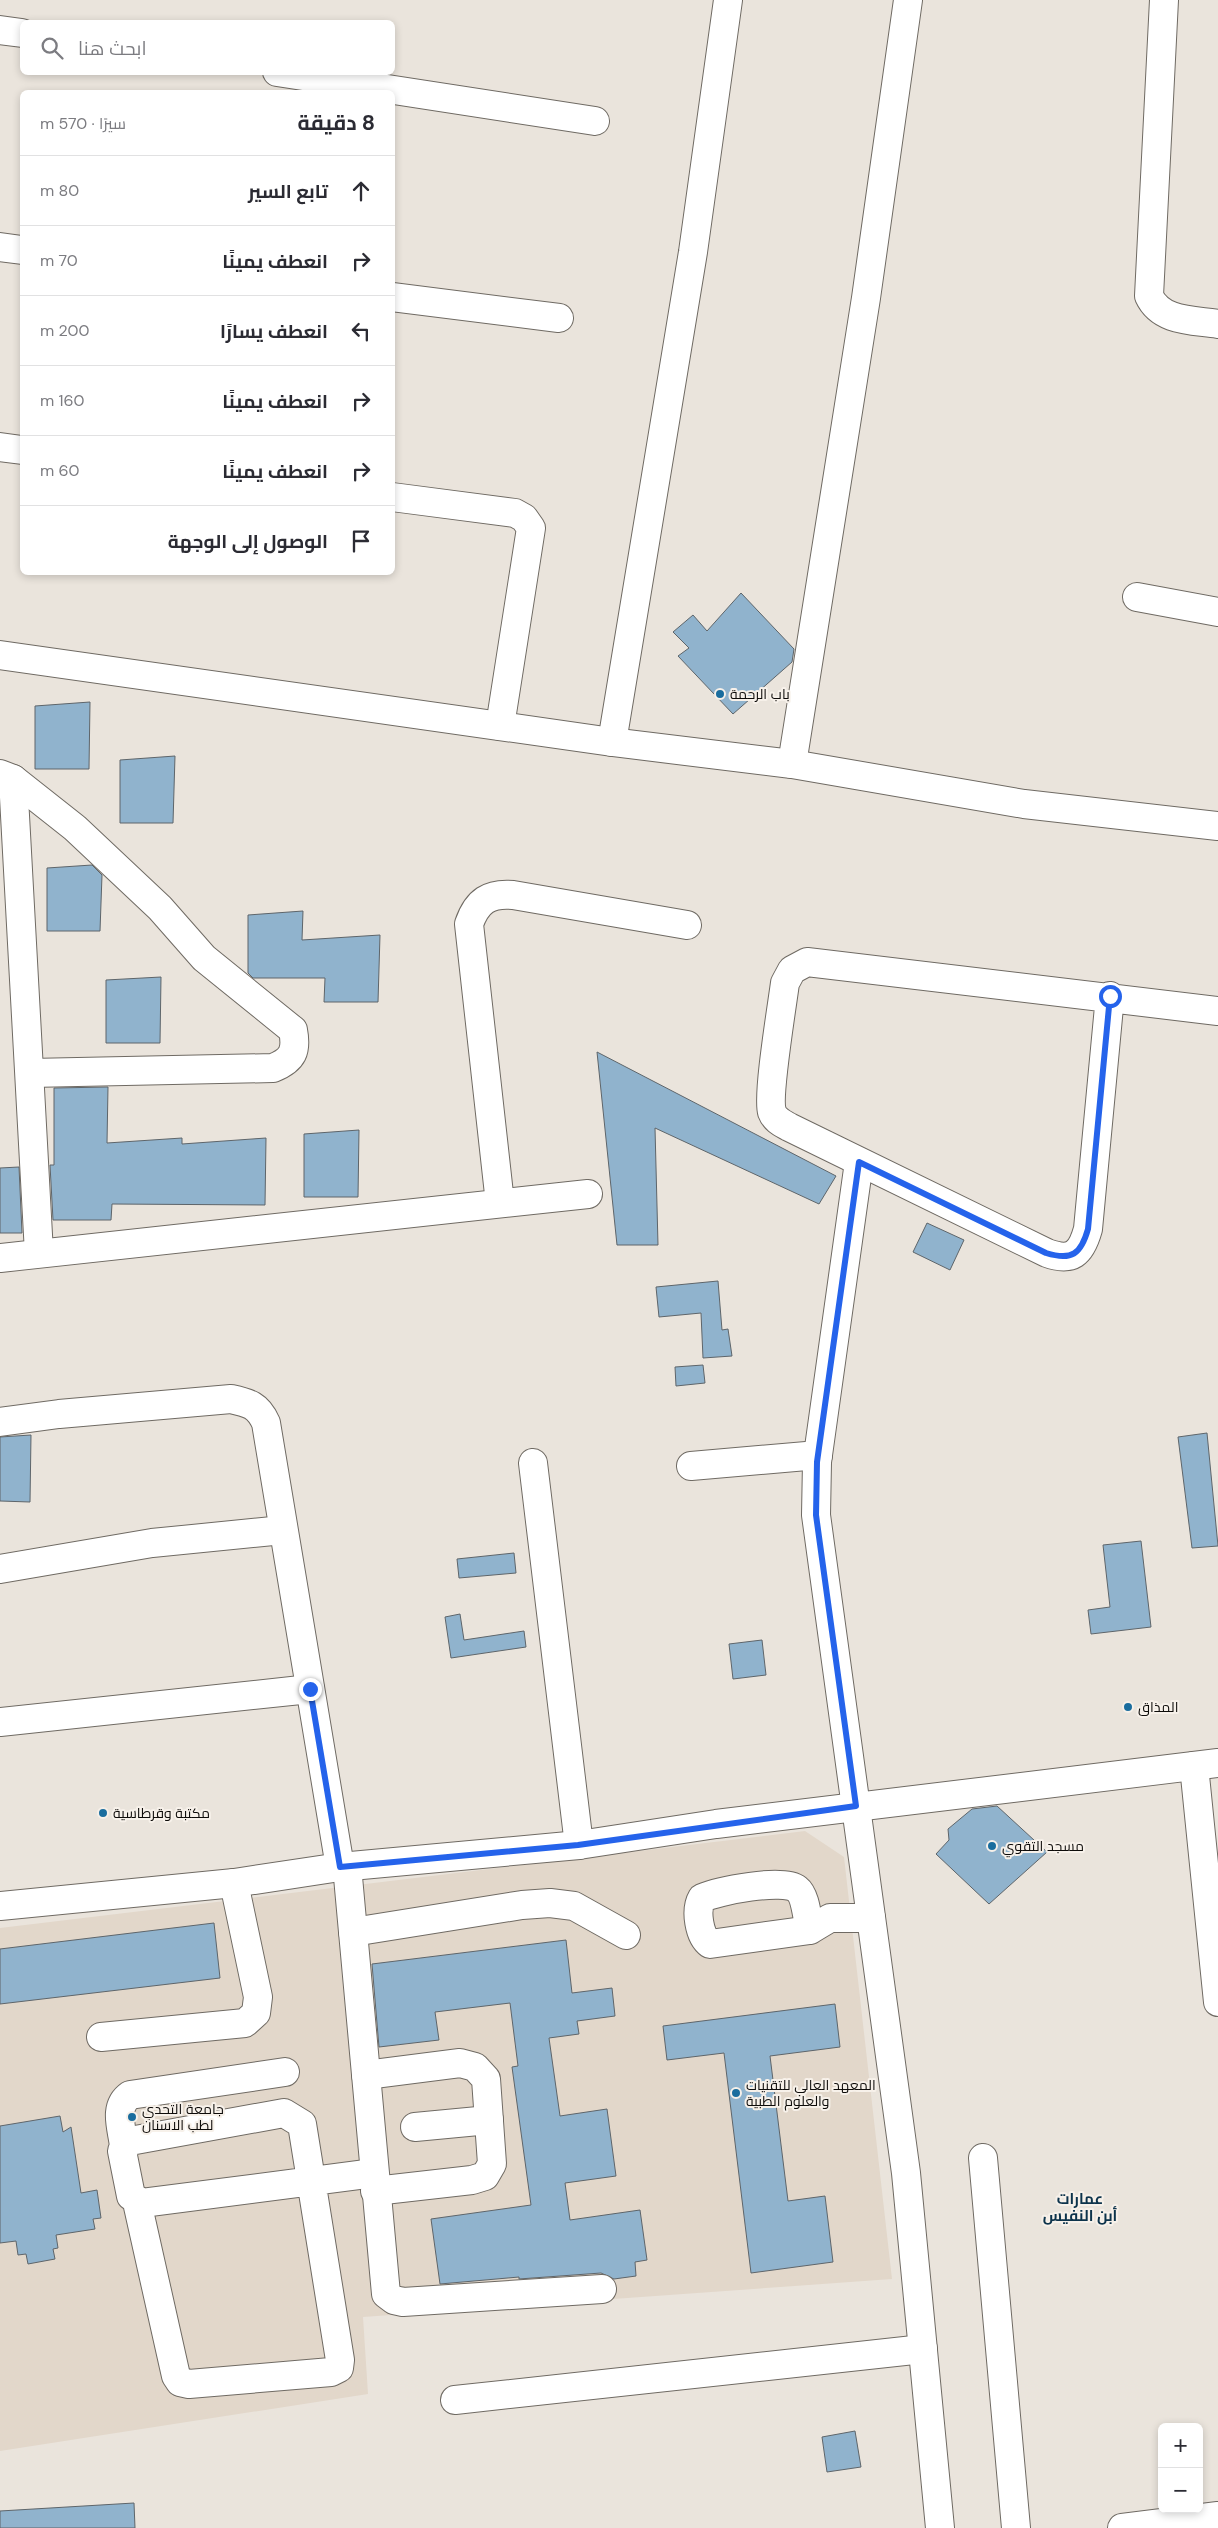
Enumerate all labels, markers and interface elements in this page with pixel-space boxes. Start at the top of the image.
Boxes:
search box [20,20,395,75]
icon: search [38,34,66,62]
text: ابحث هنا [78,36,147,61]
text: 8 دقيقة [297,109,375,137]
text: سيرًا · 570 m [40,113,126,134]
icon: ahead [347,177,375,205]
text: تابع السير [248,179,328,204]
text: 80 m [40,180,79,201]
icon: right [347,247,375,275]
text: انعطف يمينًا [222,249,328,274]
text: 70 m [40,250,78,271]
icon: left [347,317,375,345]
text: انعطف يسارًا [220,319,328,344]
text: 200 m [40,320,89,341]
icon: right [347,387,375,415]
text: انعطف يمينًا [222,389,328,414]
text: 160 m [40,390,85,411]
icon: right [347,457,375,485]
text: انعطف يمينًا [222,459,328,484]
text: 60 m [40,460,80,481]
icon: arrive [347,527,375,555]
text: الوصول إلى الوجهة [168,529,328,554]
place label: باب الرحمة [730,685,790,703]
marker: باب الرحمة [714,688,726,700]
route start [1099,985,1122,1008]
route end [299,1678,322,1701]
place label: المذاق [1138,1698,1178,1716]
marker: المذاق [1122,1701,1134,1713]
place label: مكتبة وقرطاسية [113,1804,210,1822]
marker: مكتبة وقرطاسية [97,1807,109,1819]
place label: مسجد التقوي [1002,1837,1084,1858]
marker: مسجد التقوي [986,1840,998,1852]
place label: المعهد العالي للتقنيات والعلوم الطبية [746,2076,876,2111]
marker: المعهد العالي للتقنيات والعلوم الطبية [730,2087,742,2099]
place label: جامعة التحدي لطب الاسنان [142,2100,224,2134]
marker: جامعة التحدي لطب الاسنان [126,2111,138,2123]
district label: عمارات أبن النفيس [1043,2189,1118,2226]
map controls [1158,2423,1203,2513]
button: + [1158,2423,1203,2468]
button: − [1158,2468,1203,2513]

